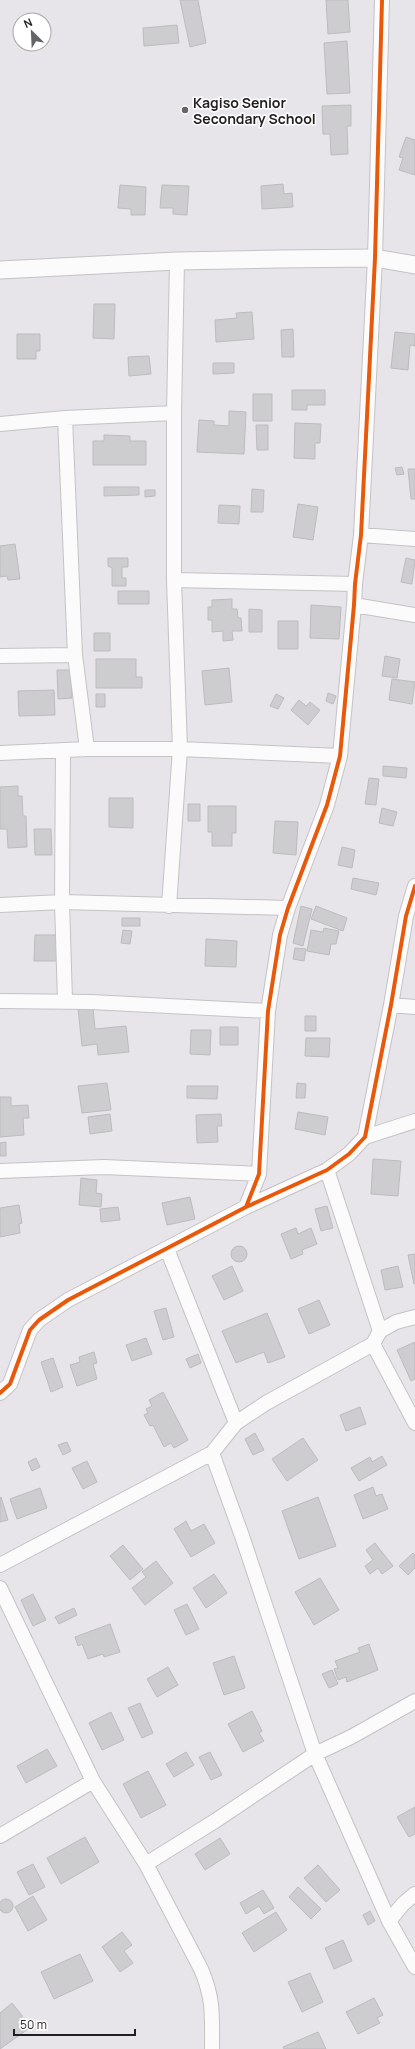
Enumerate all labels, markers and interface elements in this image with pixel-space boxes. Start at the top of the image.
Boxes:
north arrow [12,12,52,52]
text: N [21,14,34,31]
place label: Kagiso Senior Secondary School [193,93,316,128]
marker: Kagiso Senior Secondary School [180,105,190,115]
scale bar [14,2011,135,2037]
text: 50 m [20,2016,47,2033]

